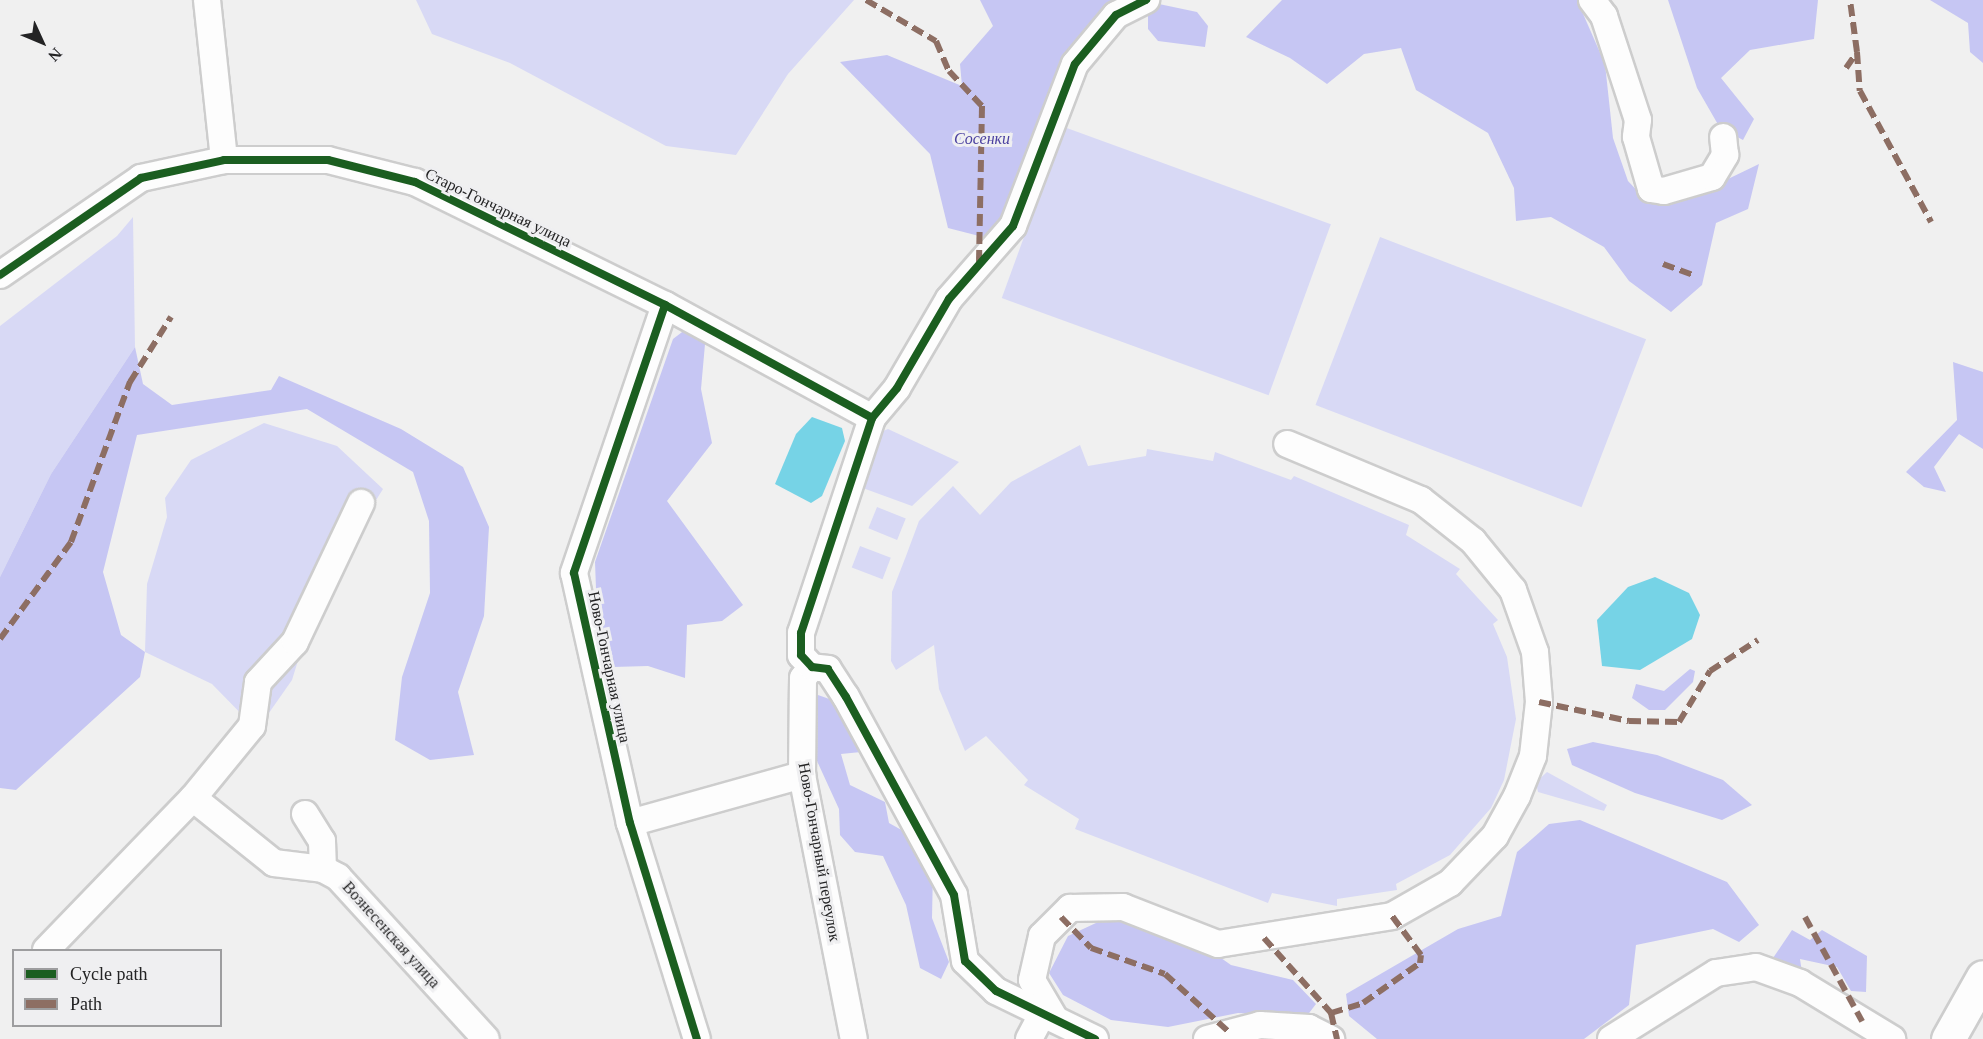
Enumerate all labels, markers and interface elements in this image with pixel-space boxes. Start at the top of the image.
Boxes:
north arrow [12,12,72,72]
text: N [45,45,65,65]
park label: Сосенки [954,129,1010,149]
street label: Старо-Гончарная улица [422,164,574,252]
street label: Ново-Гончарная улица [584,589,634,745]
street label: Ново-Гончарный переулок [794,761,844,943]
street label: Вознесенская улица [338,878,444,992]
legend [12,949,222,1027]
text: Cycle path [70,964,147,984]
text: Path [70,994,102,1014]

